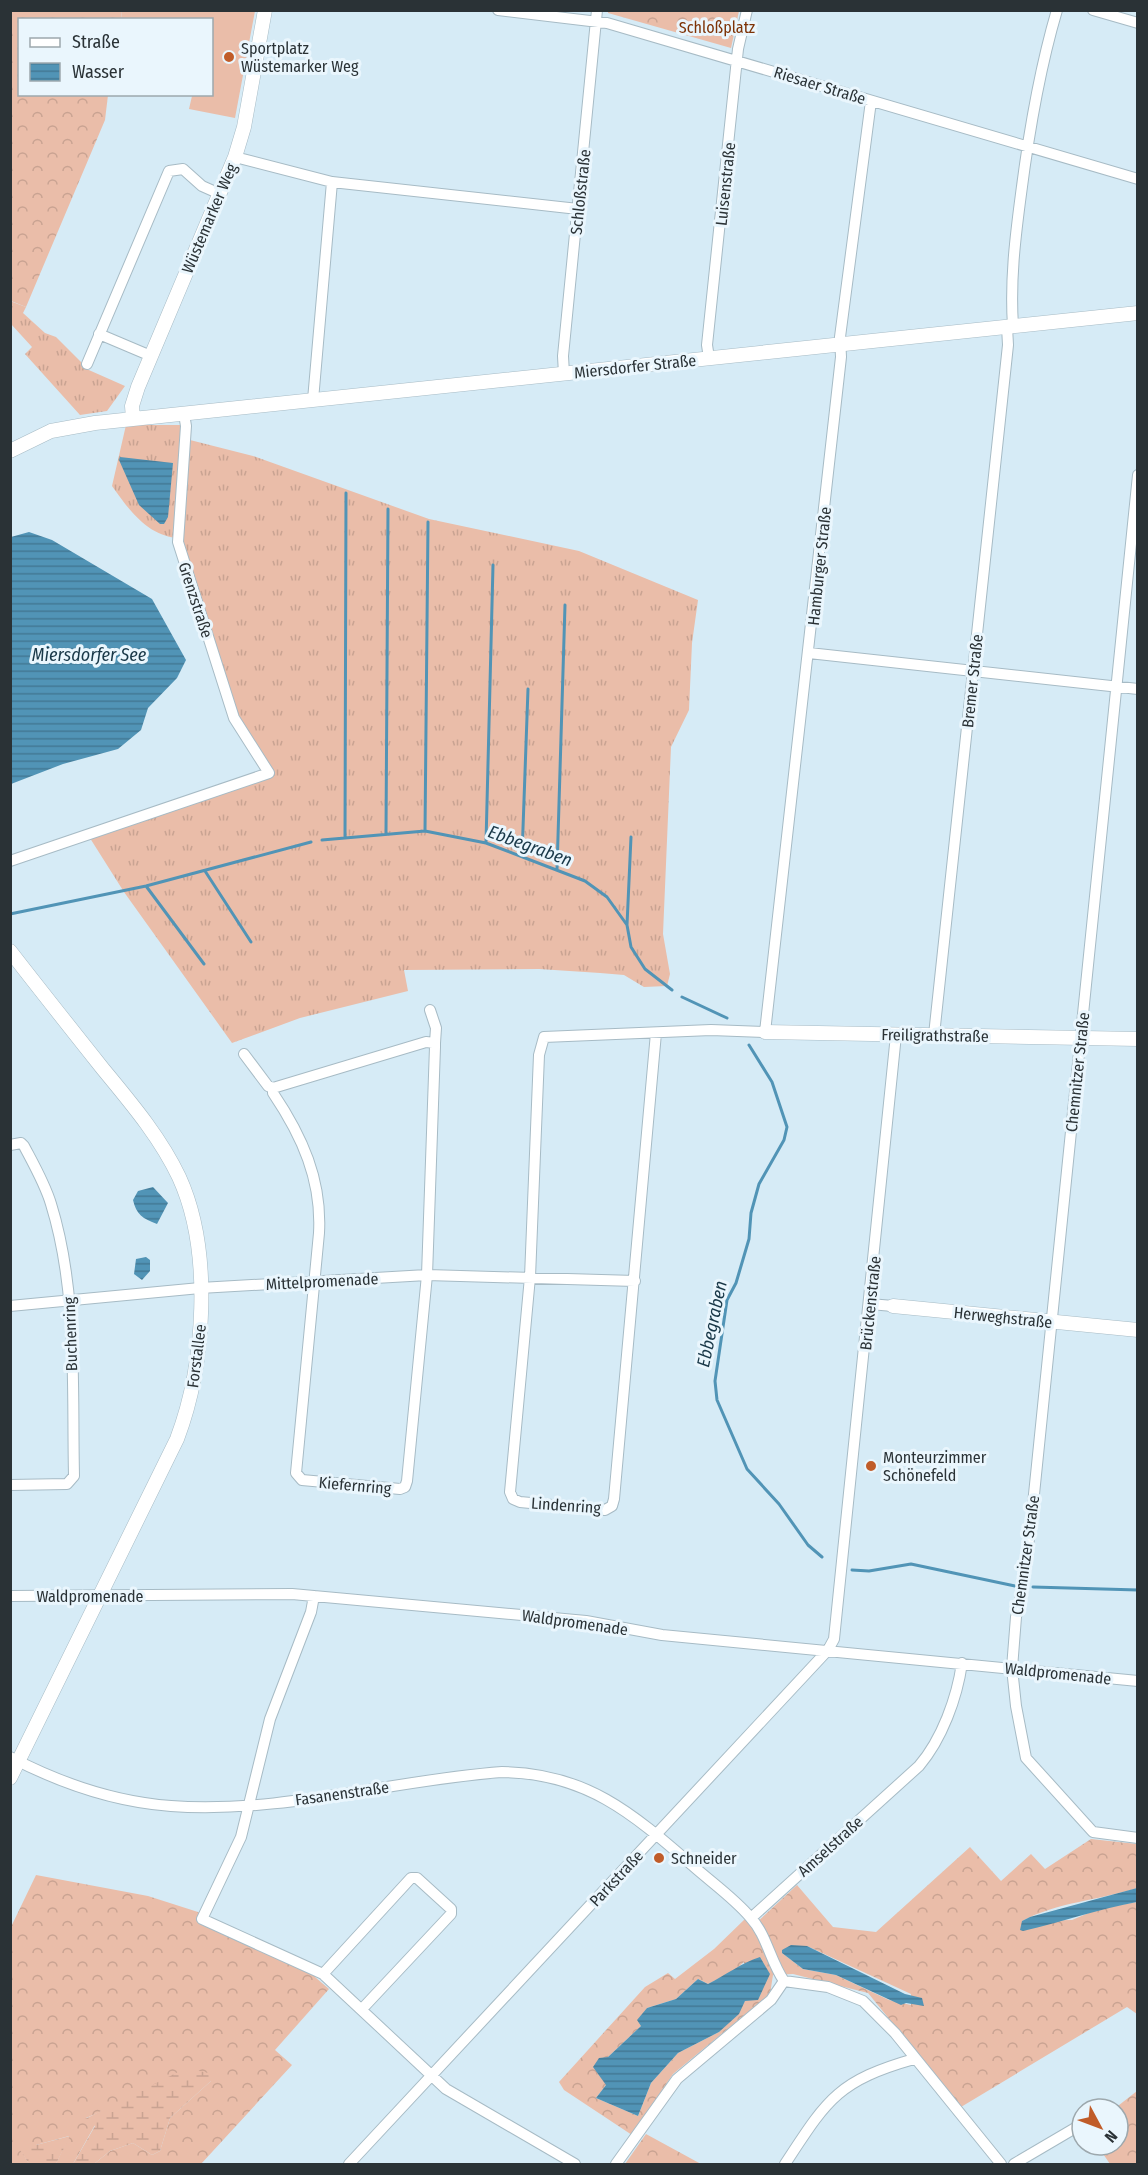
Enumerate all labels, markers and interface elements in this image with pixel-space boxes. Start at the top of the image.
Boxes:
legend [18,18,213,96]
park label: Schloßplatz [679,18,755,37]
text: Straße [72,31,120,53]
place label: Sportplatz Wüstemarker Weg [241,39,359,76]
marker: Sportplatz Wüstemarker Weg [222,50,236,64]
text: Wasser [72,61,125,83]
street label: Riesaer Straße [772,63,868,108]
street label: Luisenstraße [712,141,739,227]
street label: Schloßstraße [567,148,594,236]
street label: Wüstemarker Weg [178,160,241,276]
street label: Miersdorfer Straße [573,351,697,382]
street label: Hamburger Straße [804,506,835,626]
street label: Grenzstraße [174,560,217,640]
street label: Bremer Straße [958,633,987,729]
water label: Miersdorfer See [32,644,147,666]
water label: Ebbegraben [485,821,575,871]
street label: Chemnitzer Straße [1062,1011,1093,1133]
street label: Freiligrathstraße [881,1025,989,1046]
street label: Brückenstraße [856,1255,885,1351]
street label: Mittelpromenade [265,1269,379,1294]
water label: Ebbegraben [692,1279,732,1369]
street label: Buchenring [60,1296,81,1371]
street label: Herweghstraße [953,1303,1053,1332]
street label: Forstallee [183,1323,210,1389]
place label: Monteurzimmer Schönefeld [883,1448,987,1485]
marker: Monteurzimmer Schönefeld [864,1459,878,1473]
street label: Kiefernring [318,1473,392,1498]
street label: Lindenring [530,1494,602,1517]
street label: Chemnitzer Straße [1008,1494,1043,1616]
street label: Waldpromenade [37,1587,144,1606]
street label: Waldpromenade [521,1606,629,1639]
street label: Waldpromenade [1004,1658,1112,1689]
street label: Fasanenstraße [294,1777,390,1809]
street label: Amselstraße [794,1812,867,1881]
street label: Parkstraße [586,1846,647,1910]
place label: Schneider [671,1849,737,1868]
marker: Schneider [652,1851,666,1865]
north arrow [1070,2097,1130,2157]
text: N [1101,2127,1121,2146]

